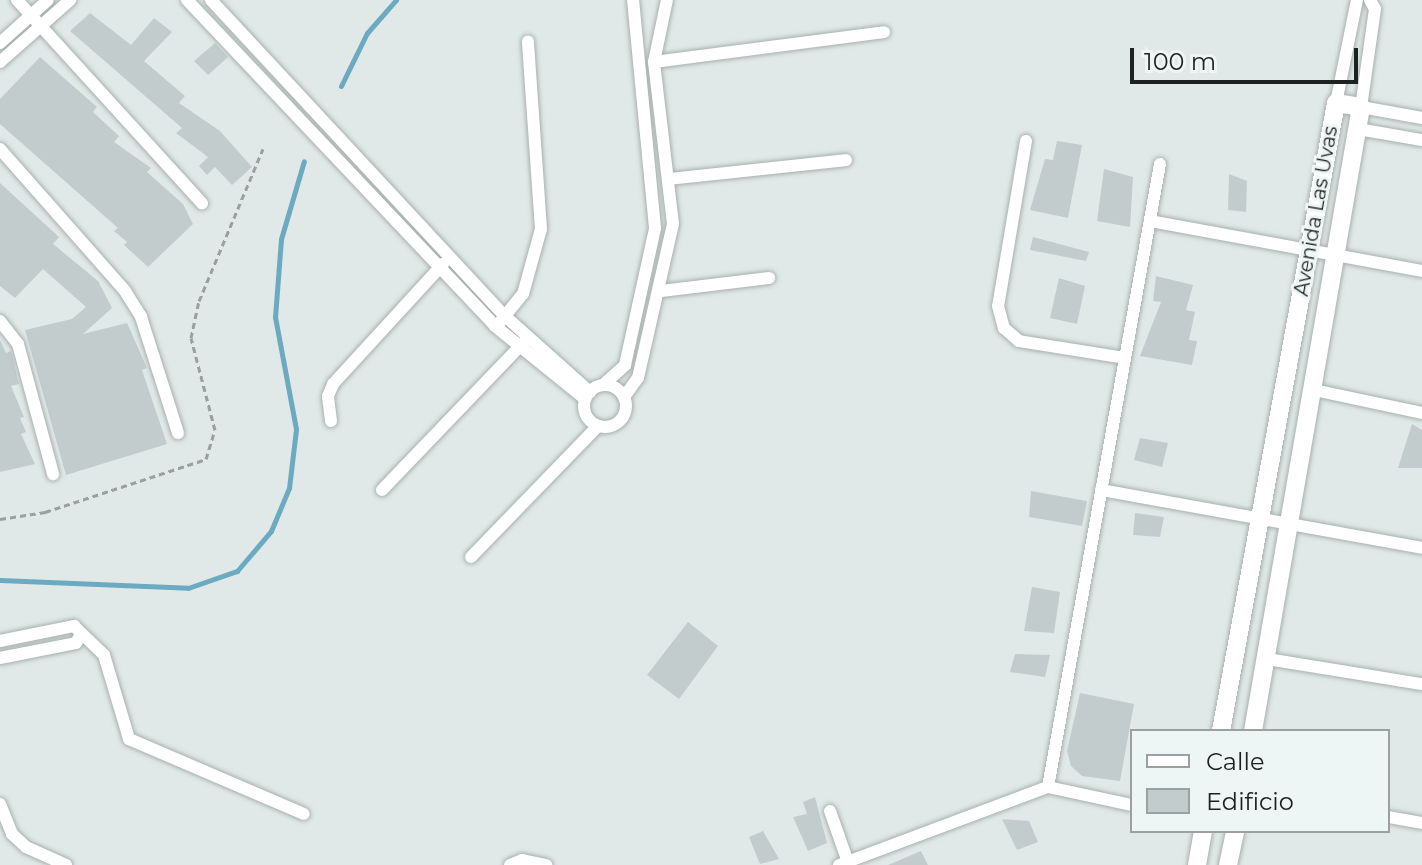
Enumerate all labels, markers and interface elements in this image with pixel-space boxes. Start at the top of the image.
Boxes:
scale bar [1134,32,1362,82]
text: 100 m [1144,47,1216,76]
street label: Avenida Las Uvas [1289,124,1343,298]
legend [1130,729,1390,833]
text: Calle [1206,747,1264,776]
text: Edificio [1206,787,1294,816]

